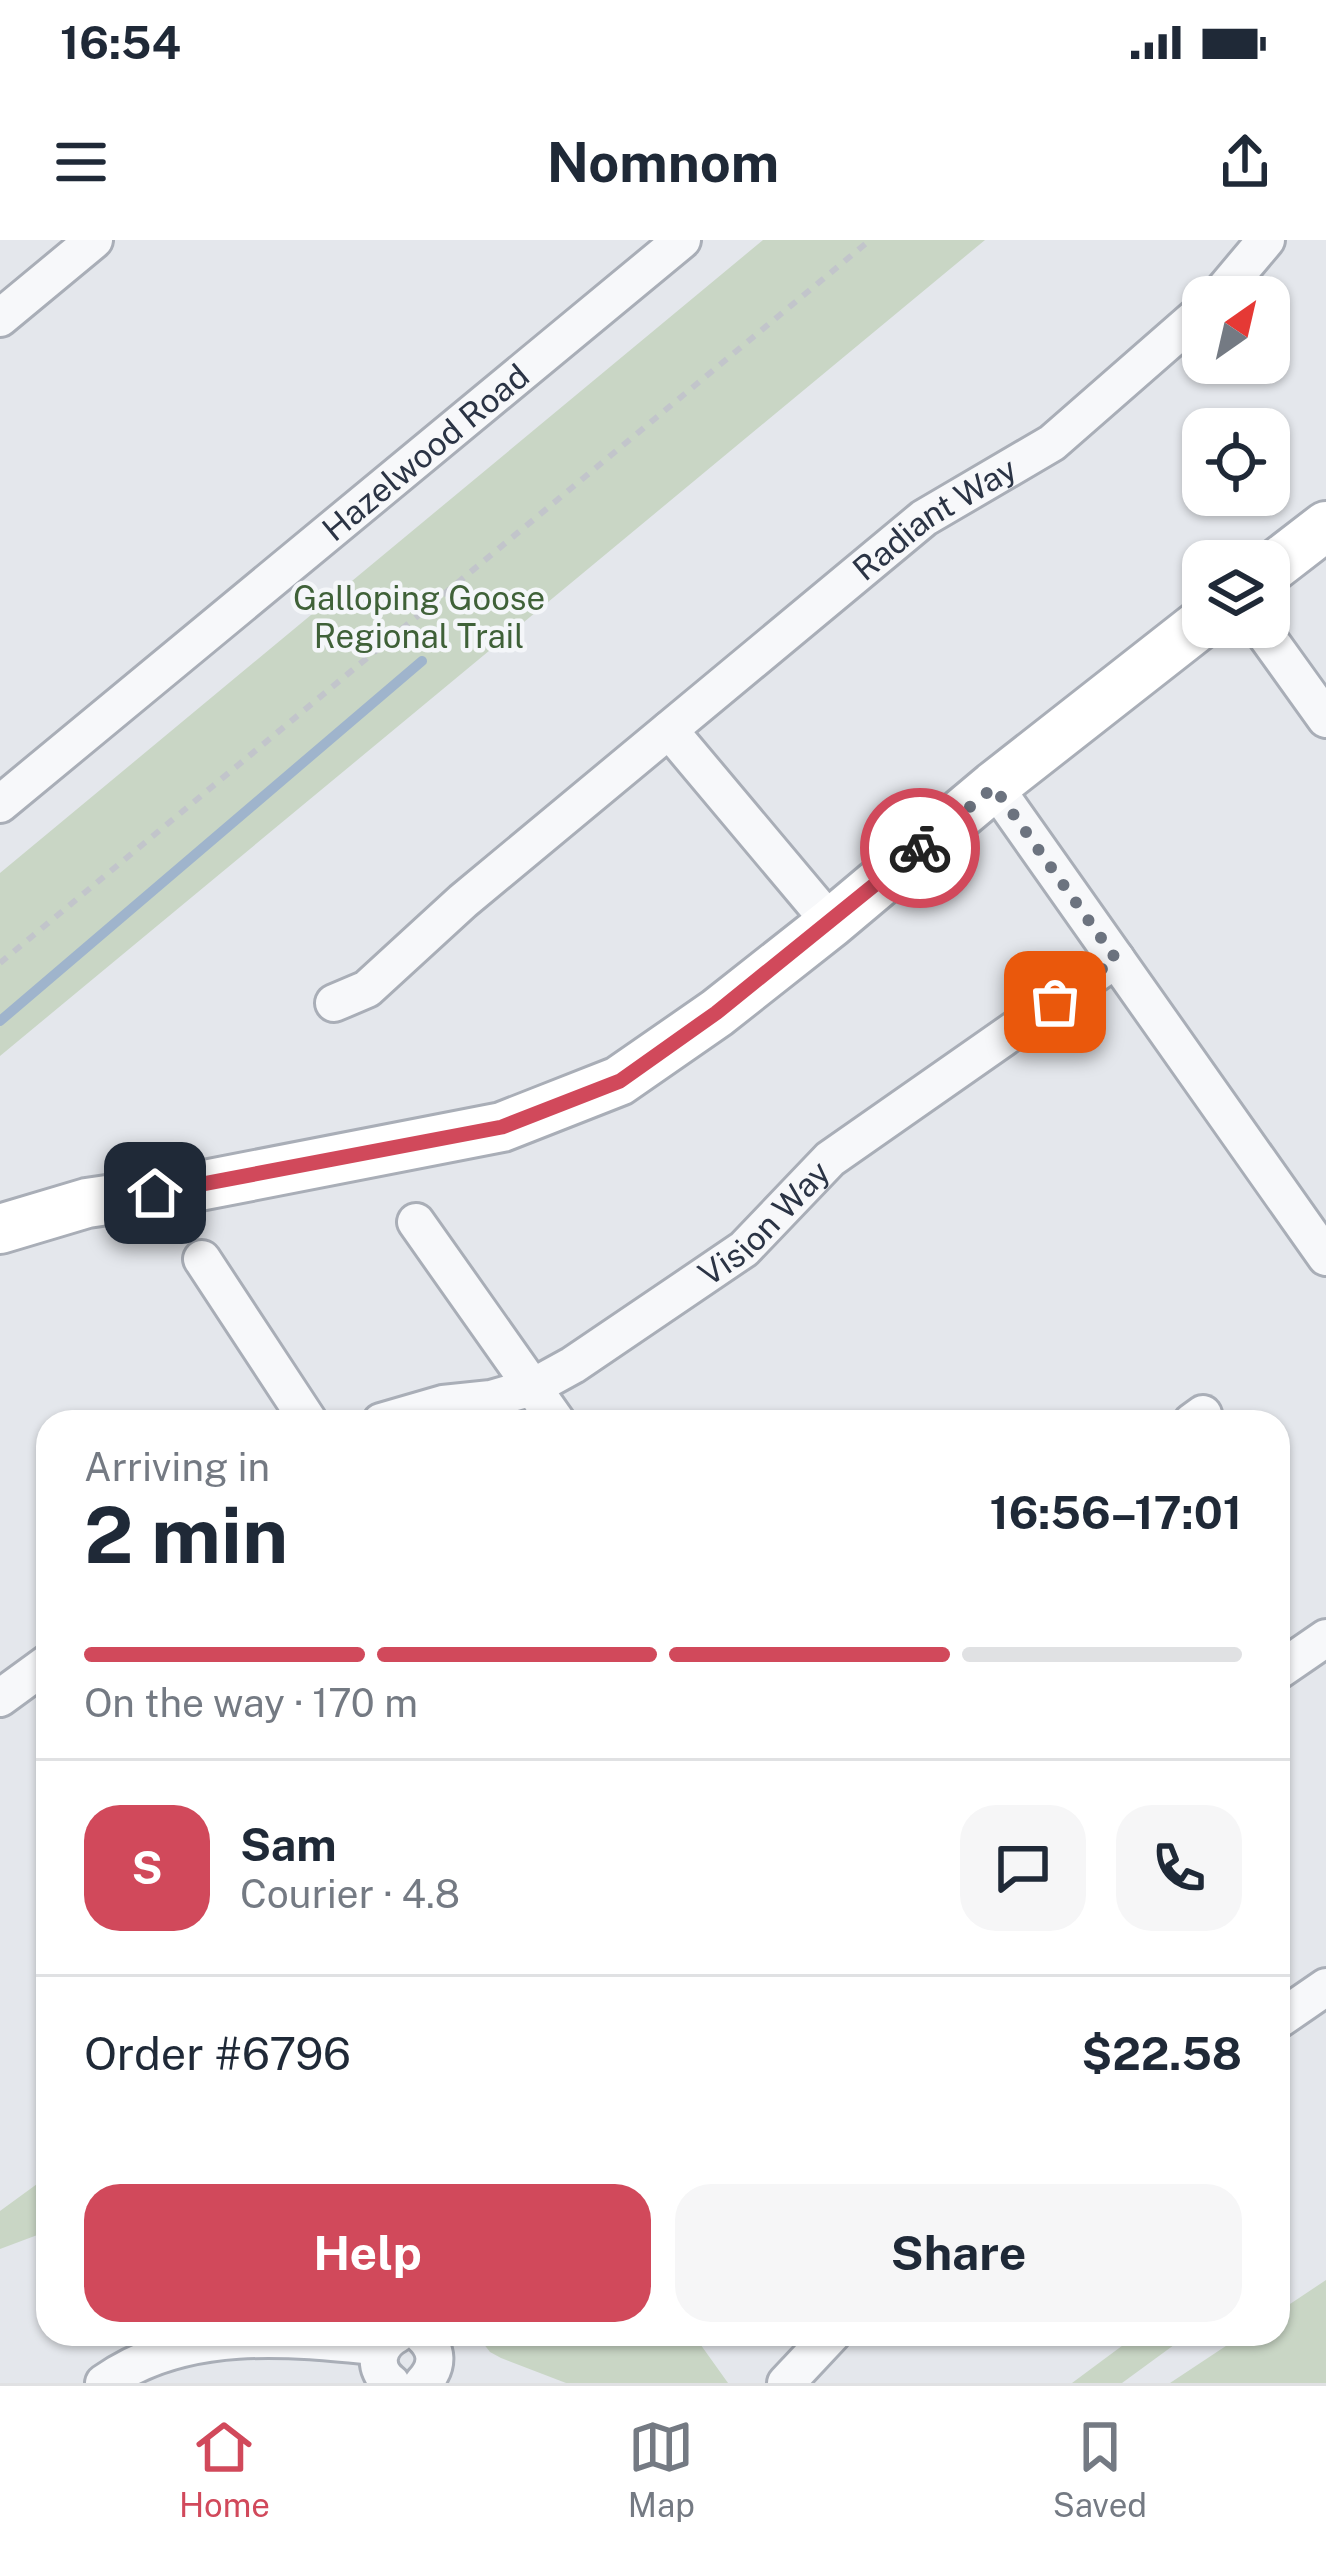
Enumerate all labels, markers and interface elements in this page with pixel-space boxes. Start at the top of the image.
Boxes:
text: 16:54 [60,16,181,69]
icon: menu [48,129,114,195]
icon: share [1212,129,1278,195]
text: Nomnom [547,131,779,194]
north arrow [1182,276,1290,384]
map controls [1182,276,1290,648]
street label: Hazelwood Road [315,356,536,548]
button: locate [1182,408,1290,516]
street label: Radiant Way [845,449,1023,588]
button: layers [1182,540,1290,648]
park label: Galloping Goose Regional Trail [293,579,545,655]
courier [860,788,980,908]
icon: bike [887,815,953,881]
pin [1004,951,1106,1053]
icon: bag [1022,969,1088,1035]
pin [104,1142,206,1244]
street label: Vision Way [691,1153,837,1293]
icon: home [122,1160,188,1226]
text: Arriving in [84,1444,270,1490]
text: 16:56–17:01 [989,1486,1242,1539]
text: 2 min [84,1489,288,1581]
text: On the way · 170 m [84,1680,418,1726]
button: chat [960,1805,1086,1931]
button: phone [1116,1805,1242,1931]
text: Sam [240,1818,337,1871]
text: S [131,1841,163,1894]
text: Courier · 4.8 [240,1871,460,1917]
text: Order #6796 [84,2027,351,2080]
text: $22.58 [1082,2027,1242,2080]
button: Help [84,2184,651,2322]
button: Share [675,2184,1242,2322]
tab: Home [179,2414,270,2524]
tab: Map [628,2414,695,2524]
tab: Saved [1053,2414,1147,2524]

